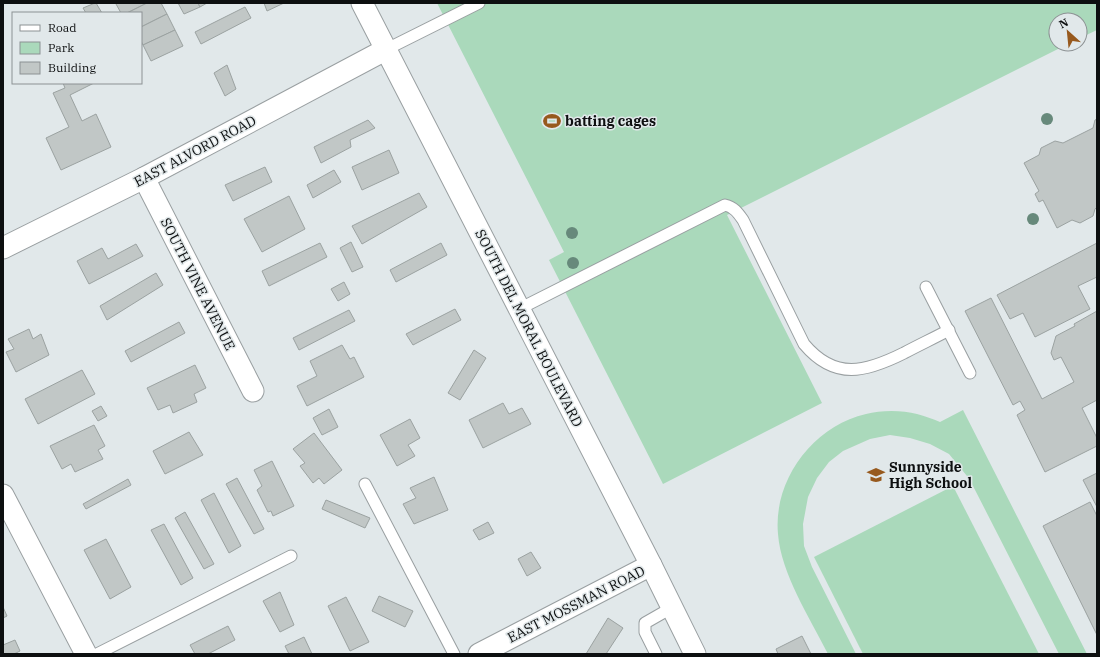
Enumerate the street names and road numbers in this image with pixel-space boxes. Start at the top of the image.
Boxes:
street label: EAST ALVORD ROAD [131,111,259,191]
street label: SOUTH VINE AVENUE [157,215,239,353]
street label: SOUTH DEL MORAL BOULEVARD [471,226,587,430]
street label: EAST MOSSMAN ROAD [504,561,648,647]

